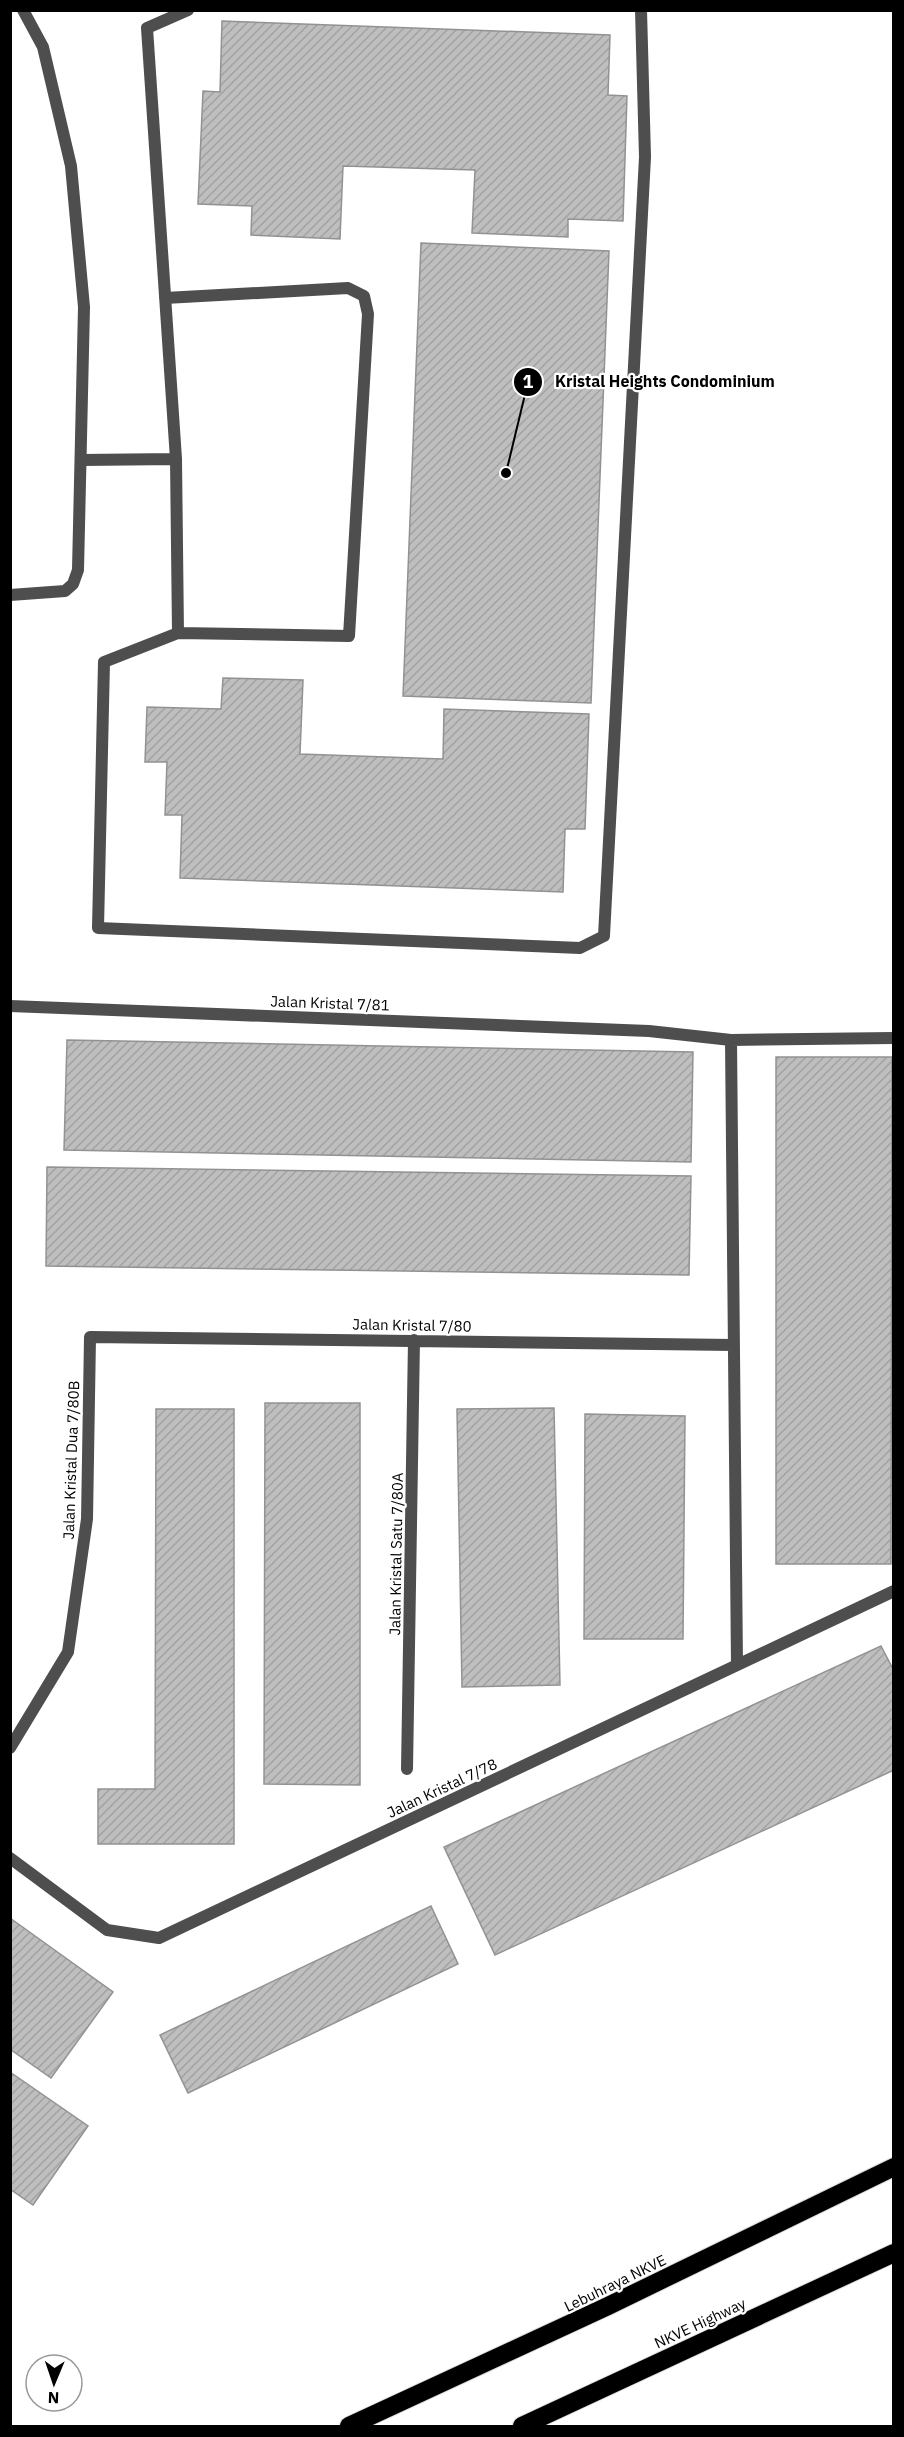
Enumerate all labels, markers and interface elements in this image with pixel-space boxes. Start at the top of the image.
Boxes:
callout: Kristal Heights Condominium [513,365,786,399]
text: 1 [523,370,534,393]
text: Kristal Heights Condominium [555,371,775,391]
street label: Jalan Kristal 7/81 [270,991,390,1015]
street label: Jalan Kristal 7/80 [352,1314,472,1336]
street label: Jalan Kristal Dua 7/80B [59,1380,83,1540]
street label: Jalan Kristal Satu 7/80A [385,1472,407,1636]
street label: Jalan Kristal 7/78 [384,1754,500,1822]
street label: Lebuhraya NKVE [561,2250,669,2316]
street label: NKVE Highway [651,2293,749,2352]
north arrow [24,2353,84,2413]
text: N [47,2388,60,2408]

